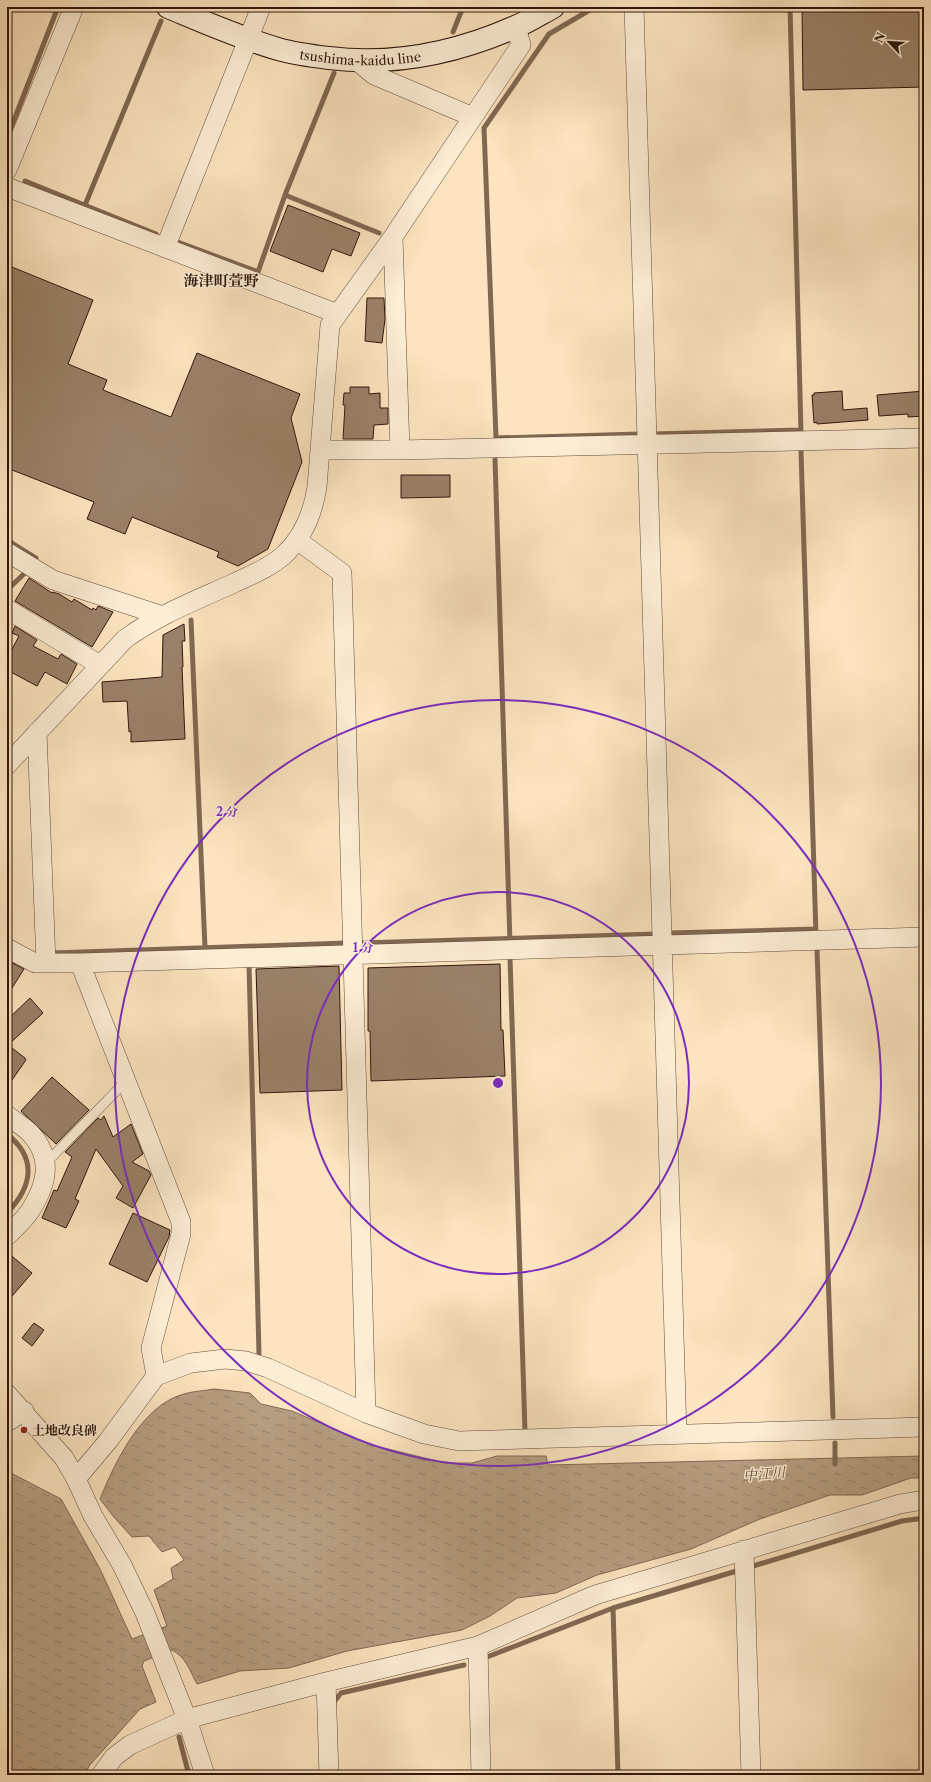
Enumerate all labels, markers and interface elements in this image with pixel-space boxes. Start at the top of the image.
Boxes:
north arrow [869,22,909,62]
text: N [872,30,888,45]
street label: tsushima-kaidu line [298,46,422,68]
district label: 海津町萱野 [183,271,259,290]
text: 2 分 [216,804,238,819]
text: 1 分 [353,940,373,955]
centre of rings [491,1076,505,1090]
place label: 土地改良碑 [32,1422,97,1438]
marker: 土地改良碑 [19,1425,29,1435]
water label: 中江川 [742,1463,788,1485]

